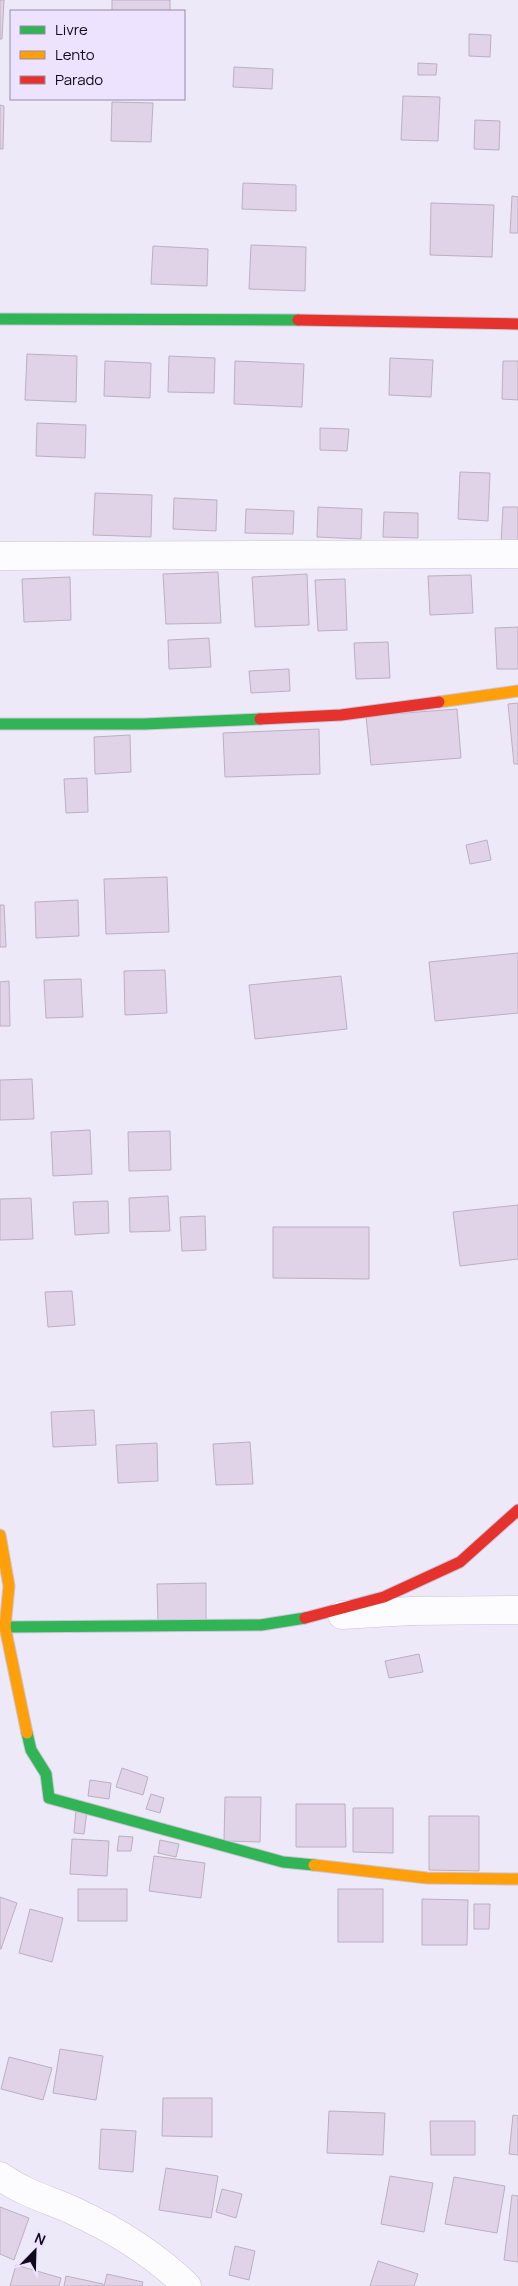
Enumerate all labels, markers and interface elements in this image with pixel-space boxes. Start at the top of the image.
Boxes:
legend [10,10,185,100]
text: Livre [55,19,88,40]
text: Lento [55,44,95,65]
text: Parado [55,69,103,90]
north arrow [10,2226,60,2276]
text: N [32,2228,49,2249]

